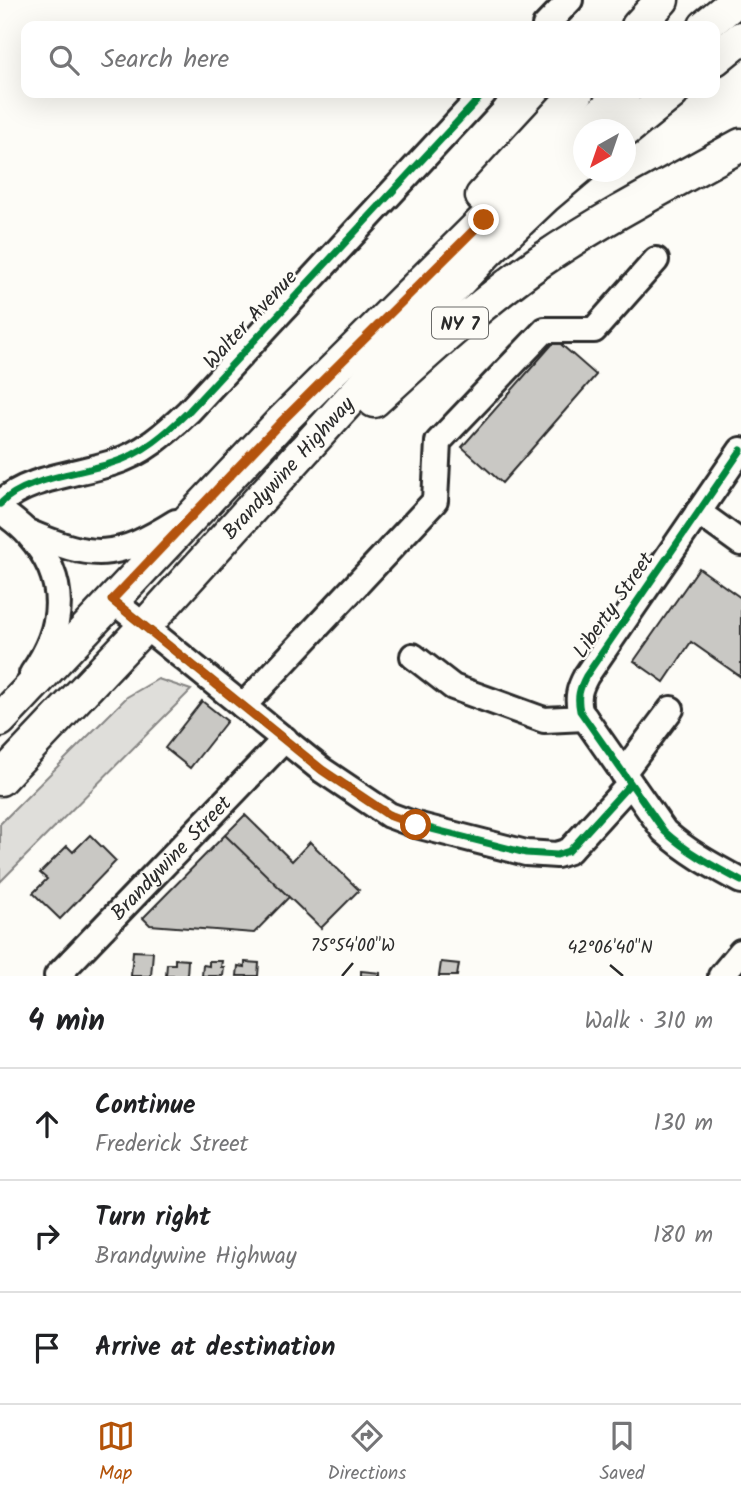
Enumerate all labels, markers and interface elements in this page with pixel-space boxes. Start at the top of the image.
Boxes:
search box [21,21,720,98]
text: Search here [101,39,229,81]
icon: search [45,41,83,79]
north arrow [573,119,636,182]
route end [468,204,499,235]
street label: Walter Avenue [196,262,307,377]
road number: NY 7 [432,308,488,338]
street label: Brandywine Highway [215,389,363,548]
street label: Liberty Street [565,545,664,666]
street label: Brandywine Street [103,788,241,929]
route start [400,809,431,840]
text: 75°54'00"W [311,932,395,961]
text: 42°06'40"N [567,934,653,963]
text: 4 min [28,998,105,1046]
text: Walk · 310 m [585,1004,713,1040]
text: Continue [95,1085,196,1127]
icon: ahead [28,1105,66,1143]
text: 130 m [654,1106,713,1142]
text: Frederick Street [95,1127,248,1163]
text: Turn right [95,1197,211,1239]
icon: right [28,1217,66,1255]
text: 180 m [653,1218,713,1254]
text: Brandywine Highway [95,1239,297,1275]
text: Arrive at destination [95,1327,335,1369]
icon: arrive [28,1329,66,1367]
tab: Map [97,1417,135,1489]
tab: Directions [328,1417,406,1489]
tab: Saved [599,1417,644,1489]

